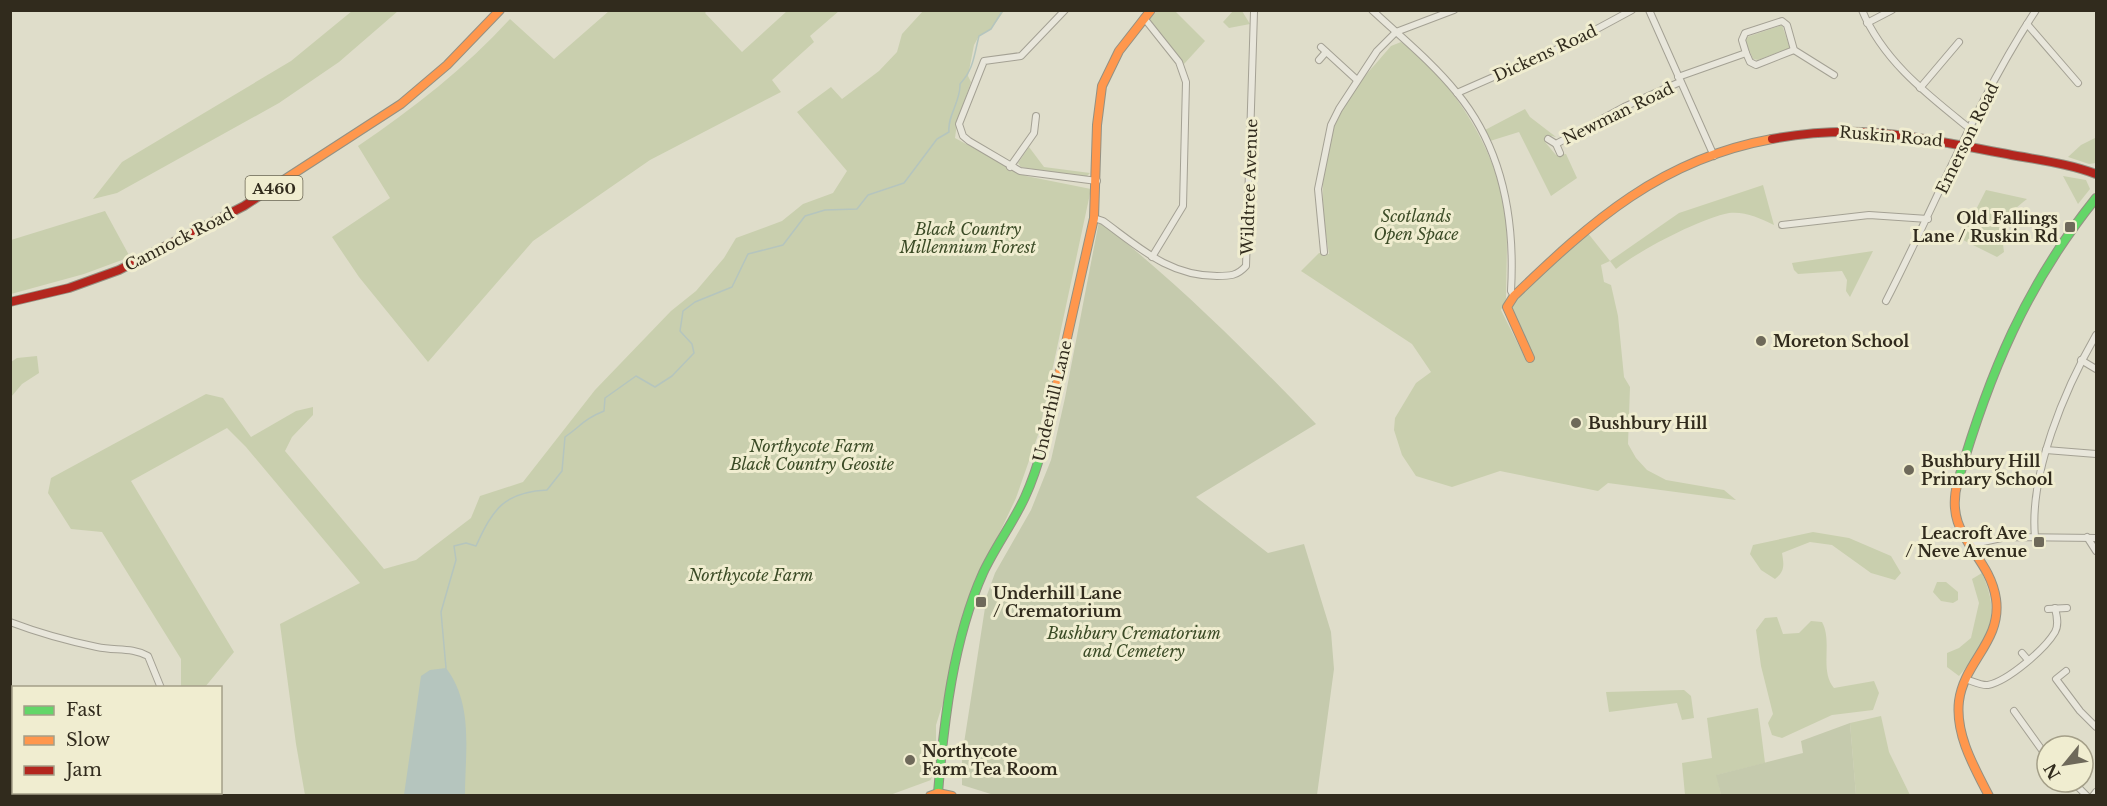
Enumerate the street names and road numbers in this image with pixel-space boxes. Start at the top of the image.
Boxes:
street label: Dickens Road [1490,20,1600,86]
street label: Newman Road [1559,77,1677,148]
street label: Emerson Road [1931,79,2003,197]
street label: Wildtree Avenue [1237,118,1261,257]
street label: Ruskin Road [1838,122,1944,151]
road number: A460 [246,176,302,200]
street label: Cannock Road [121,203,237,275]
street label: Underhill Lane [1028,338,1076,464]

